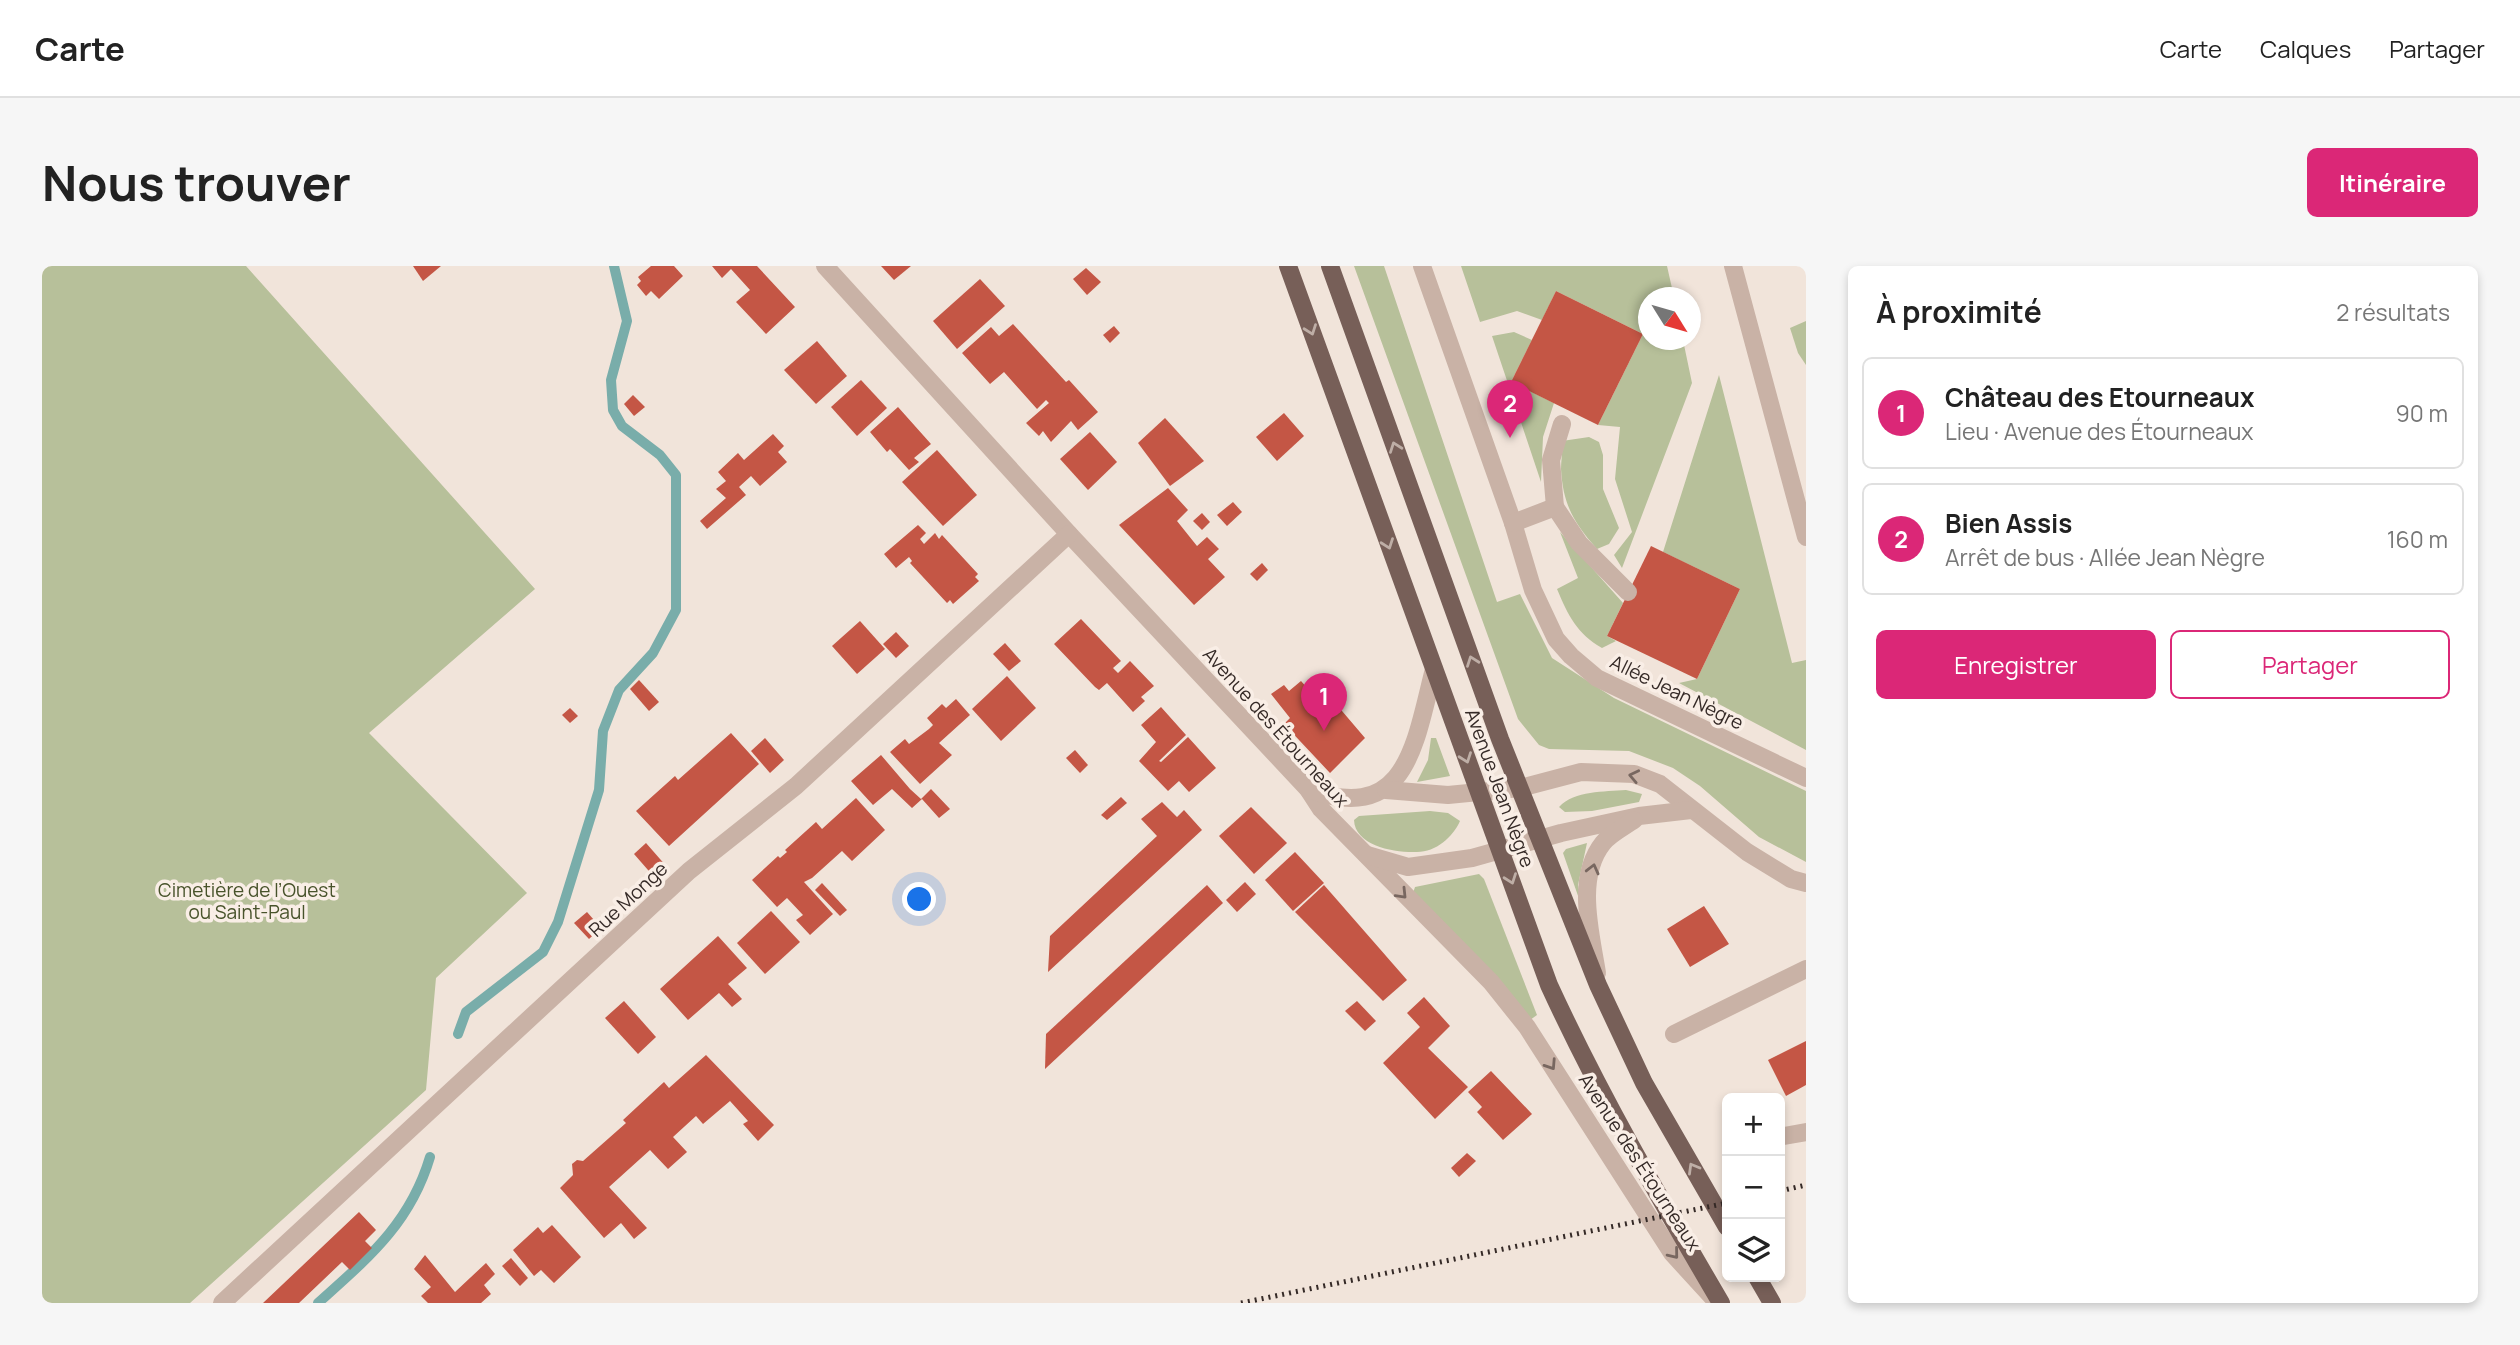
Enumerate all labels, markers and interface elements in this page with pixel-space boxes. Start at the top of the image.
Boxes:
text: Carte [35,26,125,71]
text: Carte [2160,32,2222,65]
text: Calques [2260,32,2351,65]
text: Partager [2389,32,2485,65]
button: Itinéraire [2307,148,2478,217]
text: Nous trouver [42,149,351,216]
north arrow [1638,287,1701,350]
text: À proximité [1876,291,2042,332]
text: 2 résultats [2336,296,2450,328]
one-way arrow [1303,324,1317,336]
text: Château des Etourneaux [1945,379,2254,415]
pin: 2 [1487,380,1533,438]
text: 1 [1896,397,1906,429]
text: 90 m [2396,397,2448,429]
text: Lieu · Avenue des Étourneaux [1945,415,2254,447]
one-way arrow [1389,442,1403,454]
text: Bien Assis [1945,505,2072,541]
text: 2 [1894,523,1908,555]
text: 160 m [2387,523,2448,555]
one-way arrow [1380,538,1394,550]
text: Arrêt de bus · Allée Jean Nègre [1945,541,2265,573]
button: Enregistrer [1876,630,2156,699]
button: Partager [2170,630,2450,699]
street label: Avenue des Étourneaux [1197,642,1355,812]
street label: Allée Jean Nègre [1606,648,1748,736]
one-way arrow [1466,656,1480,668]
pin: 1 [1301,673,1347,731]
street label: Avenue Jean Nègre [1459,705,1541,871]
one-way arrow [1458,752,1472,764]
one-way arrow [1628,770,1640,785]
street label: Rue Monge [583,856,673,942]
one-way arrow [1585,864,1599,876]
one-way arrow [1503,872,1517,884]
park label: Cimetière de l’Ouest ou Saint-Paul [158,877,336,925]
your location [902,882,936,916]
one-way arrow [1394,886,1407,899]
one-way arrow [1543,1057,1556,1070]
street label: Avenue des Étourneaux [1573,1068,1707,1256]
map controls [1722,1093,1785,1282]
button: + [1722,1093,1785,1156]
button: − [1722,1156,1785,1219]
one-way arrow [1688,1163,1701,1175]
button: layers [1722,1219,1785,1282]
one-way arrow [1665,1247,1678,1259]

